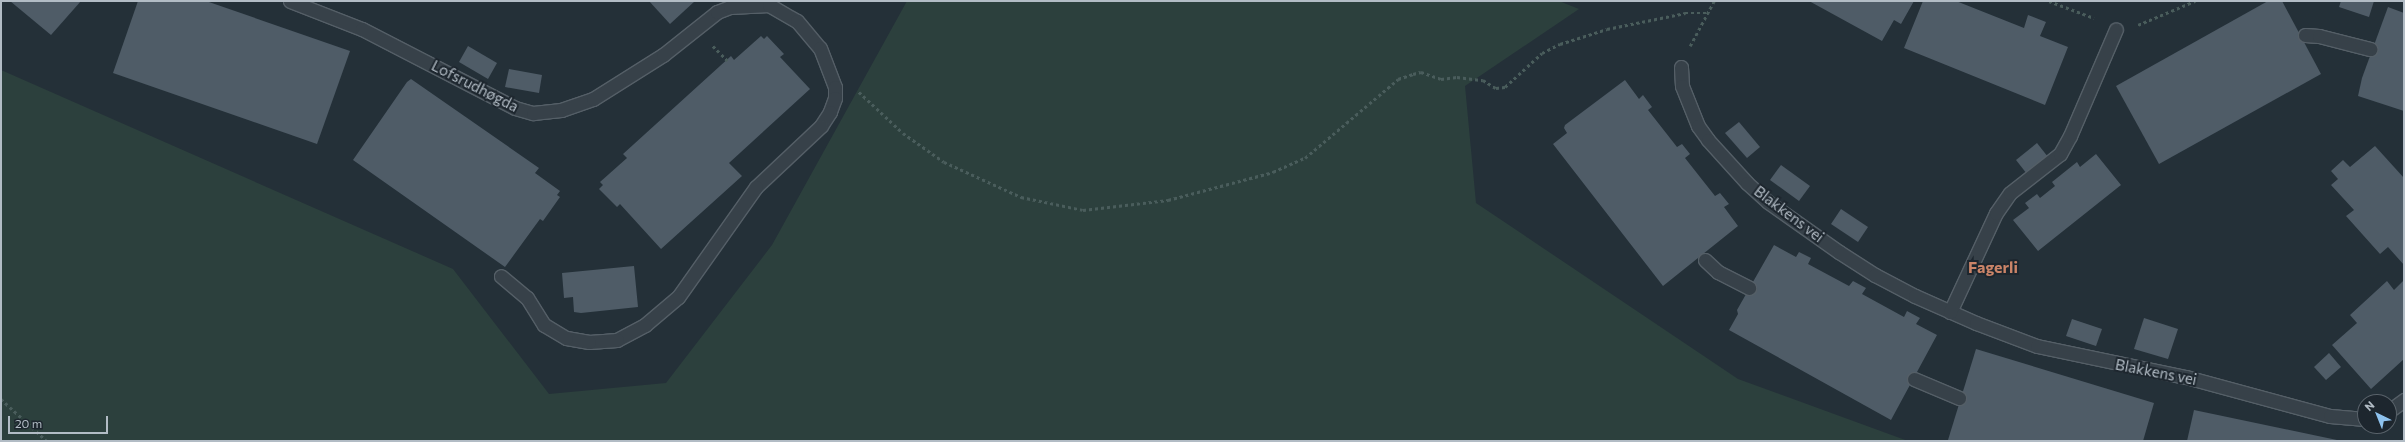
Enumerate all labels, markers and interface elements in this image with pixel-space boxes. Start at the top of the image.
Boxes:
street label: Lofsrudhøgda [429,56,521,116]
street label: Blakkens vei [1751,182,1827,246]
district label: Fagerli [1968,257,2018,277]
street label: Blakkens vei [2114,355,2198,389]
north arrow [2357,394,2397,434]
text: N [2362,398,2377,413]
scale bar [10,408,110,434]
text: 20 m [15,416,42,430]

